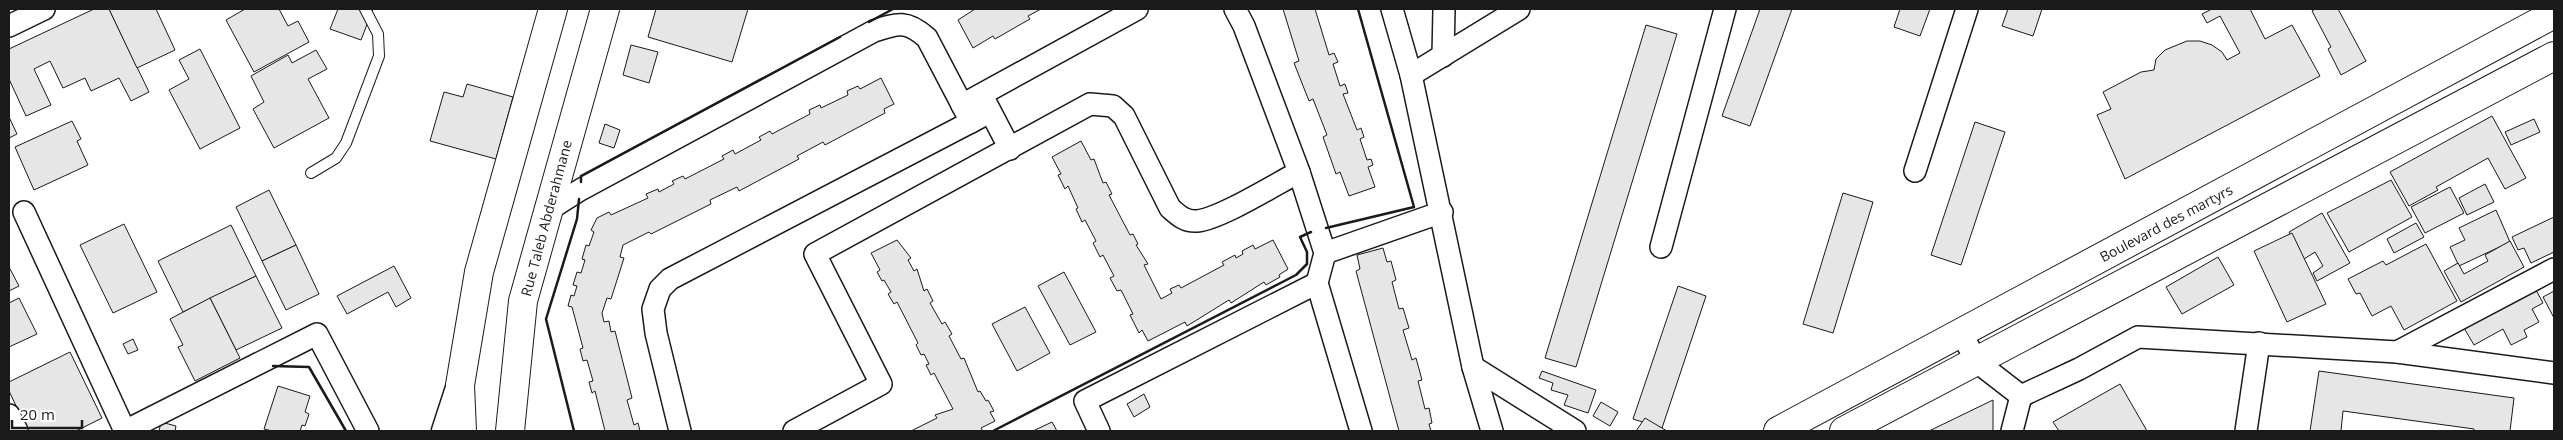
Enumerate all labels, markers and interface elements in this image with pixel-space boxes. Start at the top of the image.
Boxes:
street label: Rue Taleb Abderahmane [516,138,576,298]
street label: Boulevard des martyrs [2096,180,2236,266]
scale bar [12,398,82,430]
text: 20 m [20,404,55,424]

